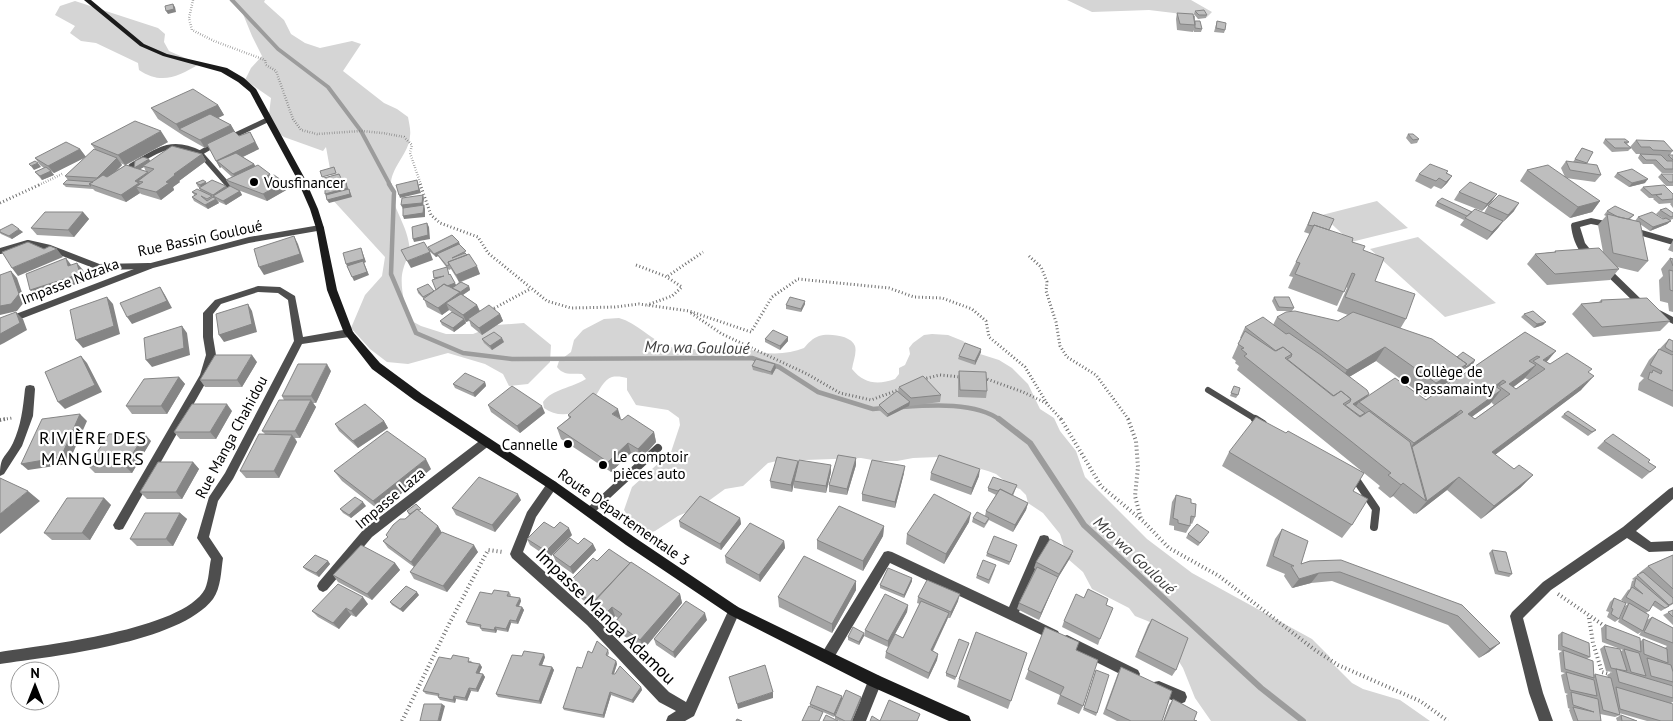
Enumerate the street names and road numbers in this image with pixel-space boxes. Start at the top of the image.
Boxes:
street label: Rue Bassin Gouloué [136,216,264,260]
street label: Impasse Ndzaka [18,254,122,308]
street label: Rue Manga Chahidou [191,372,271,502]
street label: Impasse Laza [351,463,429,533]
street label: Route Départementale 3 [554,464,694,570]
street label: Impasse Manga Adamou [531,543,681,689]

